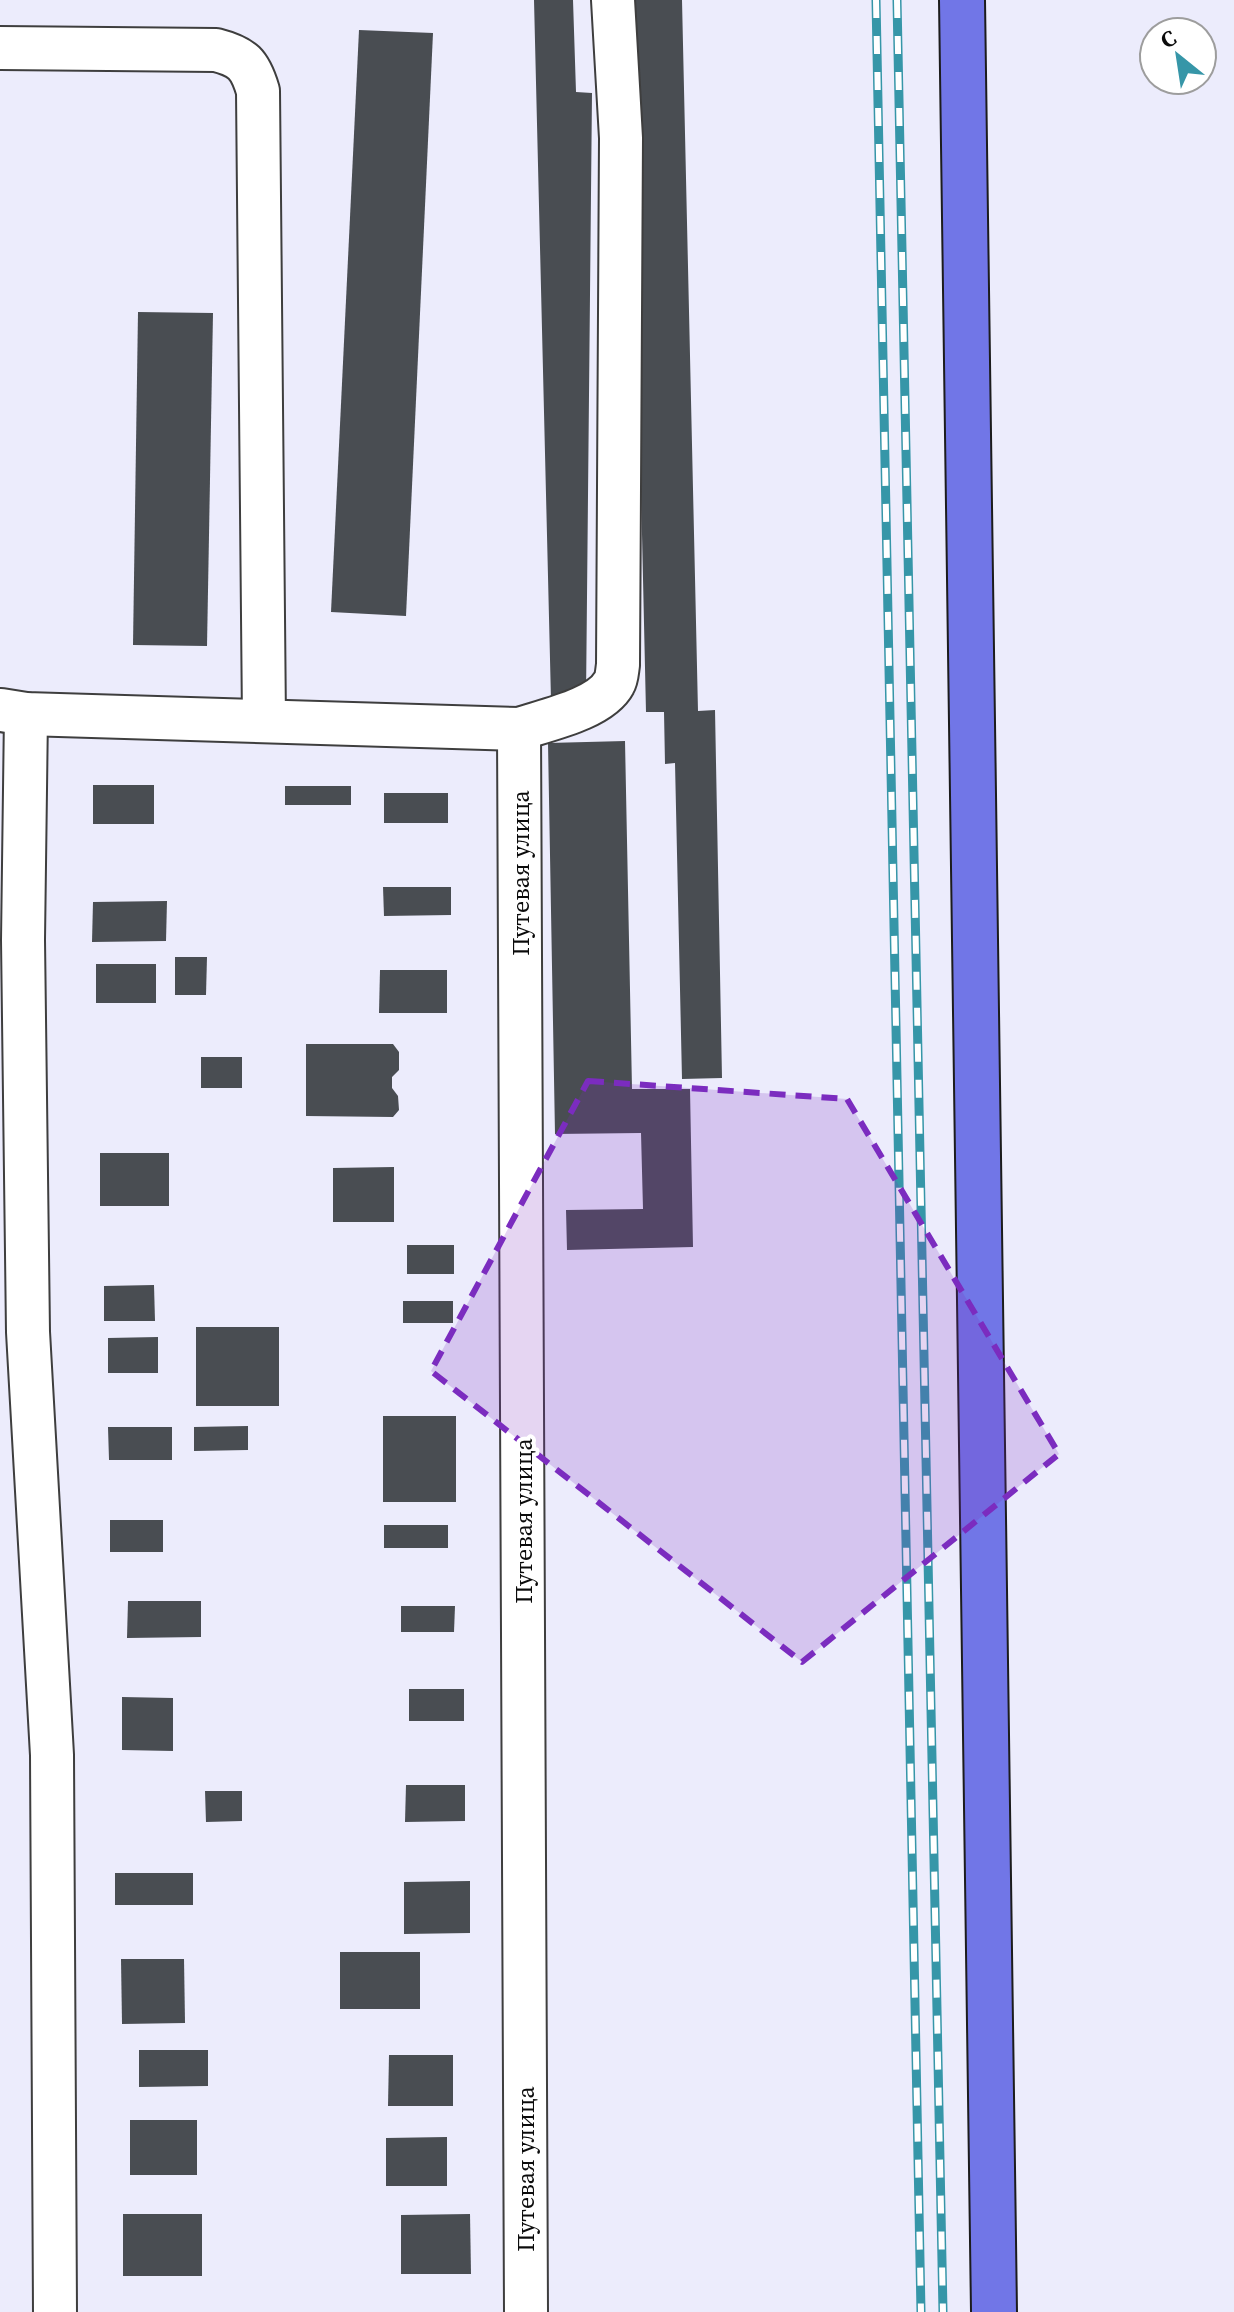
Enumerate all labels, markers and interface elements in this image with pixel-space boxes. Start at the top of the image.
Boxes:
north arrow [1138,16,1218,96]
text: С [1155,22,1182,55]
street label: Путевая улица [504,789,537,956]
street label: Путевая улица [507,1437,540,1604]
street label: Путевая улица [509,2085,542,2252]

